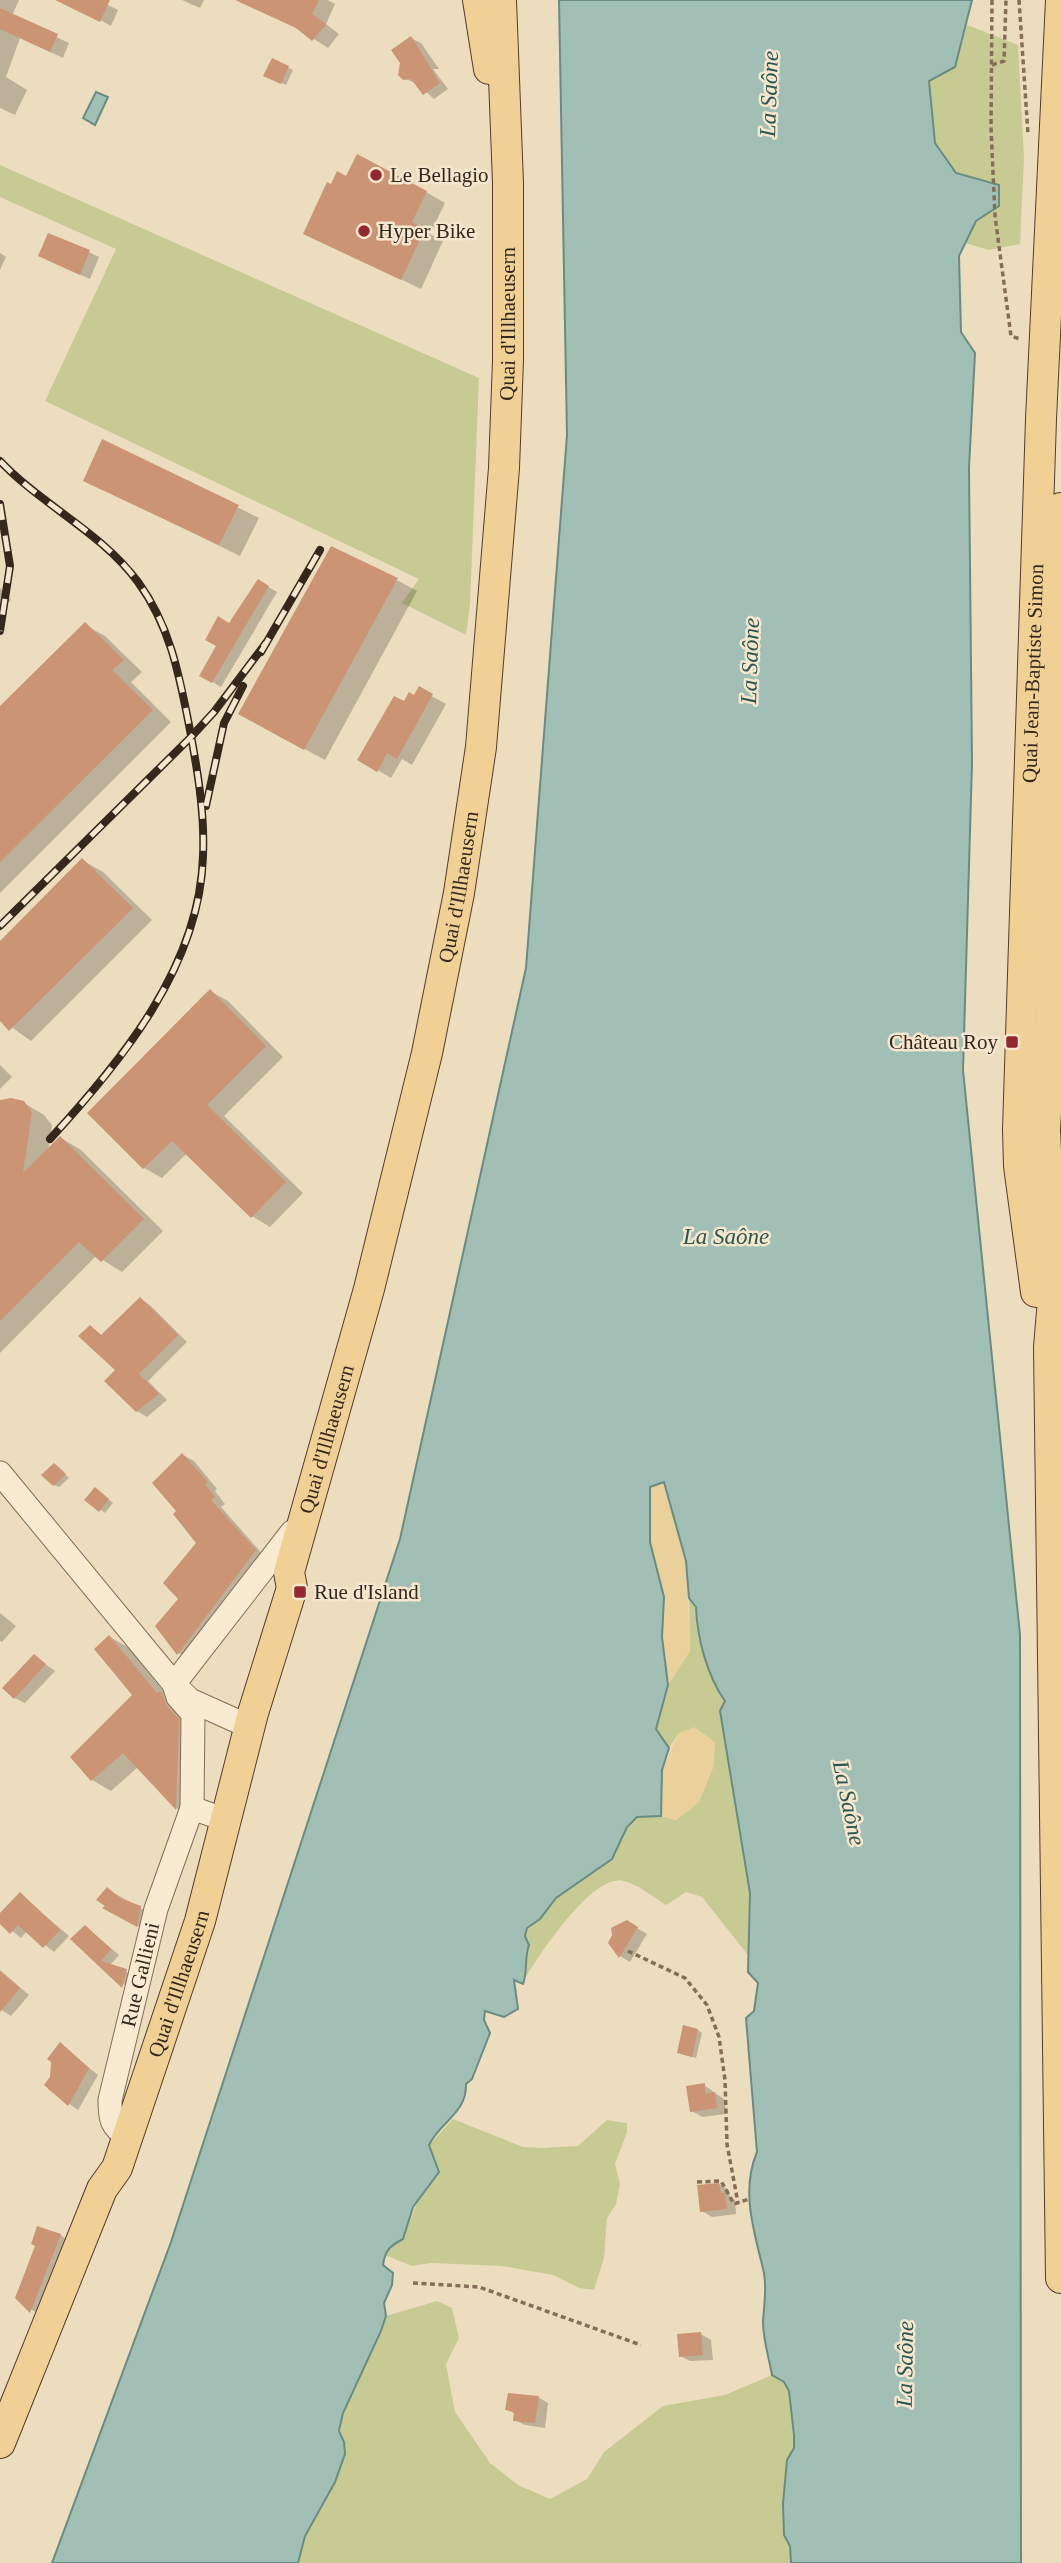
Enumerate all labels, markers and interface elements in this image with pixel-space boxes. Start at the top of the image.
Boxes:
water label: La Saône [755,50,783,139]
place label: Le Bellagio [390,163,489,187]
marker: Le Bellagio [368,167,384,183]
place label: Hyper Bike [378,219,475,243]
marker: Hyper Bike [356,223,372,239]
street label: Quai d'Illhaeusern [494,247,520,401]
street label: Quai Jean-Baptiste Simon [1017,563,1048,783]
water label: La Saône [736,617,764,706]
street label: Quai d'Illhaeusern [433,809,483,965]
place label: Château Roy [889,1030,998,1054]
marker: Château Roy [1004,1034,1020,1050]
water label: La Saône [682,1224,769,1249]
street label: Quai d'Illhaeusern [294,1361,359,1516]
place label: Rue d'Island [314,1580,419,1604]
marker: Rue d'Island [292,1584,308,1600]
water label: La Saône [828,1757,870,1848]
street label: Quai d'Illhaeusern [143,1907,214,2060]
street label: Rue Gallieni [116,1920,164,2029]
water label: La Saône [892,2321,918,2408]

